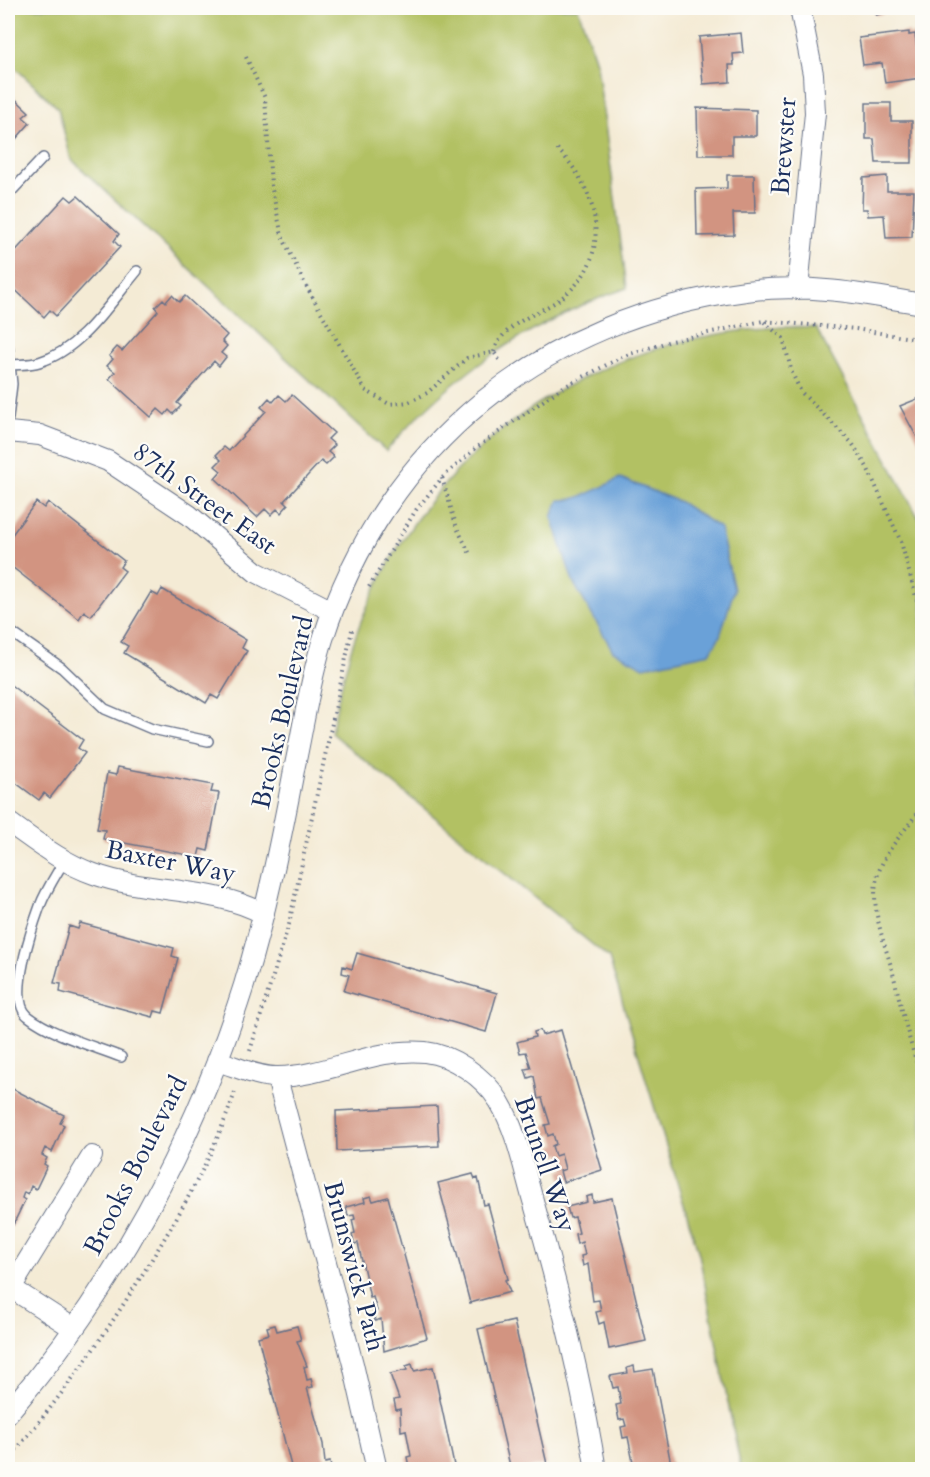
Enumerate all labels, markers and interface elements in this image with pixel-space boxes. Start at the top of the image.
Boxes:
street label: Brewster [763,95,804,196]
street label: 87th Street East [126,434,284,562]
street label: Brooks Boulevard [243,612,322,812]
street label: Baxter Way [103,832,239,891]
street label: Brooks Boulevard [75,1069,196,1261]
street label: Brunell Way [506,1091,585,1237]
street label: Brunswick Path [315,1177,394,1355]

